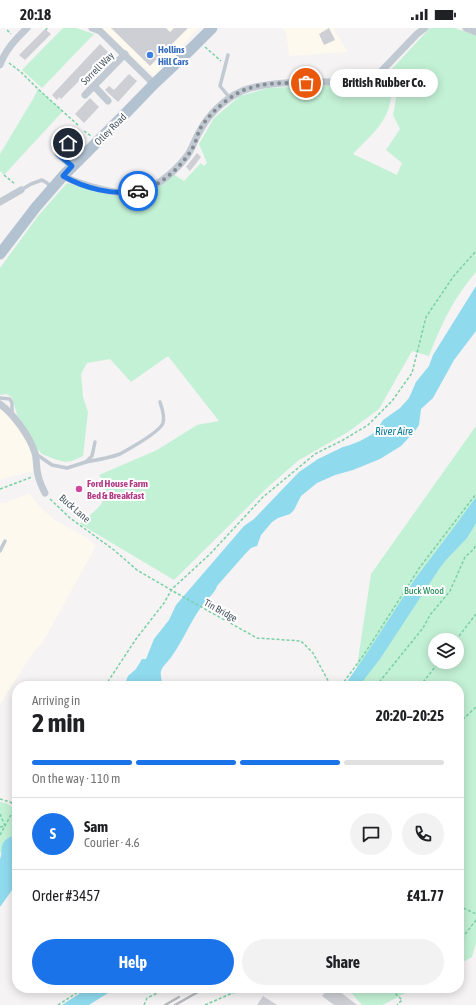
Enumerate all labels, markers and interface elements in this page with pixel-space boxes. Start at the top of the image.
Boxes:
text: 20:18 [20,6,51,23]
place label: Hollins Hill Cars [158,44,189,67]
street label: Sorrell Way [79,50,116,87]
marker: Hollins Hill Cars [145,50,155,60]
pin [289,66,323,100]
callout: British Rubber Co. [330,69,438,97]
icon: bag [295,72,317,94]
text: British Rubber Co. [342,75,426,90]
street label: Otley Road [92,111,129,147]
pin [51,126,85,160]
icon: home [57,132,79,154]
courier [118,171,158,211]
icon: car [127,180,149,202]
water label: River Aire [375,425,413,437]
place label: Ford House Farm Bed & Breakfast [87,478,148,501]
marker: Ford House Farm Bed & Breakfast [74,484,84,494]
street label: Buck Lane [57,492,93,525]
park label: Buck Wood [404,585,444,596]
street label: Tin Bridge [202,597,240,624]
map controls [428,633,464,669]
button: layers [428,633,464,669]
text: Arriving in [32,693,80,708]
text: 20:20–20:25 [376,707,444,724]
text: 2 min [32,708,85,738]
text: On the way · 110 m [32,771,120,786]
button: chat [350,813,392,855]
button: phone [402,813,444,855]
text: Sam [84,818,108,835]
text: S [50,825,56,842]
text: Courier · 4.6 [84,835,140,850]
text: Order #3457 [32,887,100,904]
text: £41.77 [407,887,444,904]
button: Help [32,939,234,985]
button: Share [242,939,444,985]

